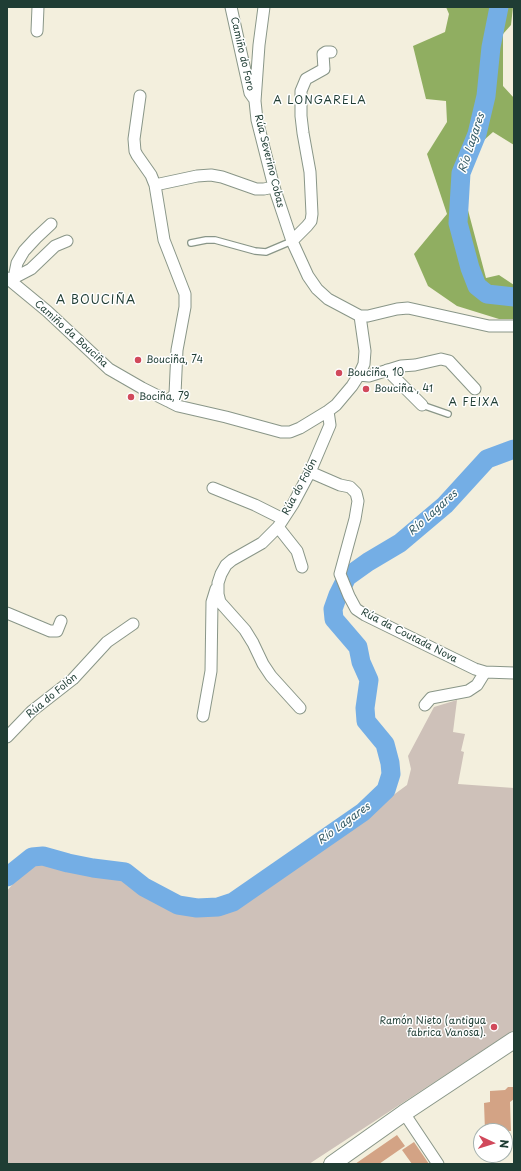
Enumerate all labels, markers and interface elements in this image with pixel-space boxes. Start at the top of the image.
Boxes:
street label: Camiño do Foro [228,16,256,92]
district label: A LONGARELA [274,94,366,108]
water label: Río Lagares [456,112,488,174]
street label: Rúa Severino Cobas [252,113,286,209]
district label: A BOUCIÑA [56,294,136,308]
street label: Camiño da Bouciña [32,298,110,370]
place label: Bouciña, 74 [146,354,203,366]
marker: Bouciña, 74 [133,355,143,365]
place label: Bouciña, 10 [347,367,404,379]
marker: Bouciña, 10 [334,368,344,378]
place label: Bouciña , 41 [374,383,433,395]
marker: Bouciña , 41 [361,384,371,394]
place label: Bociña, 79 [139,391,189,403]
marker: Bociña, 79 [126,392,136,402]
district label: A FEIXA [448,396,500,410]
street label: Rúa do Folón [280,457,320,517]
water label: Río Lagares [406,487,460,539]
street label: Rúa da Coutada Nova [359,606,459,666]
street label: Rúa do Folón [24,671,80,721]
water label: Río Lagares [315,800,373,848]
place label: Ramón Nieto (antigua fabrica Vanosa). [379,1015,486,1038]
marker: Ramón Nieto (antigua fabrica Vanosa). [489,1022,499,1032]
north arrow [473,1123,513,1163]
text: N [496,1139,513,1149]

